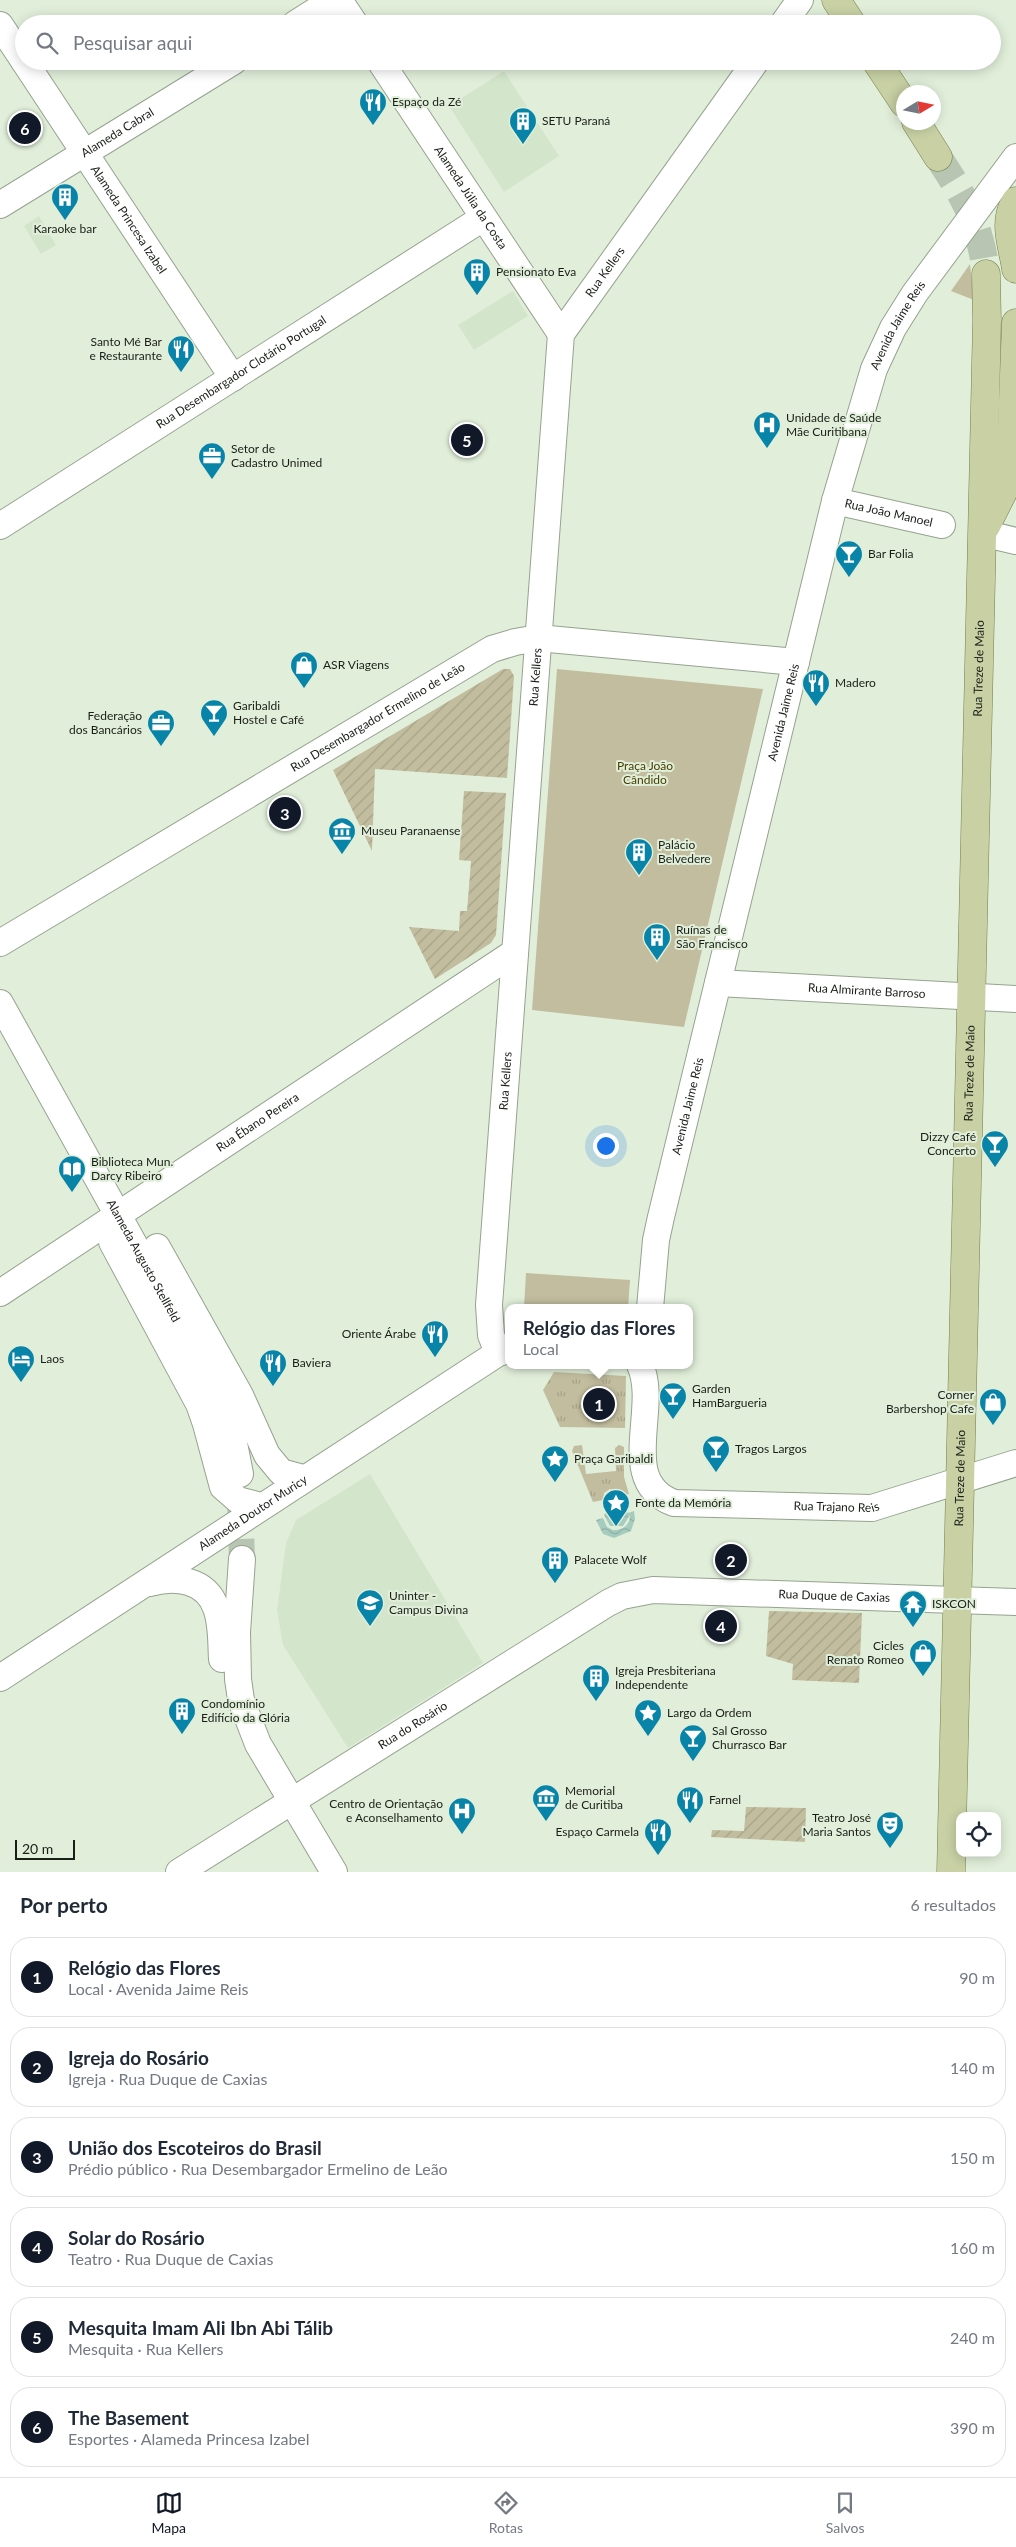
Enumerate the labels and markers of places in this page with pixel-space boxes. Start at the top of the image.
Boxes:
restaurant icon: Espaço da Zé [358,87,388,126]
place label: Espaço da Zé [392,94,461,109]
building icon: SETU Paraná [508,106,538,145]
pin: 6 [9,109,41,147]
place label: SETU Paraná [542,113,610,128]
building icon: Karaoke bar [50,182,80,221]
place label: Karaoke bar [33,221,97,236]
building icon: Pensionato Eva [462,257,492,296]
place label: Pensionato Eva [496,264,576,279]
place label: Santo Mé Bar e Restaurante [90,334,163,363]
restaurant icon: Santo Mé Bar e Restaurante [166,334,196,373]
hospital icon: Unidade de Saúde Mãe Curitibana [752,410,782,449]
place label: Unidade de Saúde Mãe Curitibana [786,410,881,439]
pin: 5 [451,421,483,459]
office icon: Setor de Cadastro Unimed [197,441,227,480]
place label: Setor de Cadastro Unimed [231,441,322,470]
bar icon: Bar Folia [834,539,864,578]
place label: Bar Folia [868,546,914,561]
shop icon: ASR Viagens [289,650,319,689]
place label: ASR Viagens [323,657,389,672]
restaurant icon: Madero [801,668,831,707]
place label: Madero [835,675,876,690]
bar icon: Garibaldi Hostel e Café [199,698,229,737]
place label: Garibaldi Hostel e Café [233,698,304,727]
place label: Federação dos Bancários [69,708,142,737]
office icon: Federação dos Bancários [146,708,176,747]
pin: 3 [269,794,301,832]
museum icon: Museu Paranaense [327,816,357,855]
place label: Museu Paranaense [361,823,460,838]
building icon: Palácio Belvedere [624,837,654,876]
place label: Palácio Belvedere [658,837,711,866]
building icon: Ruínas de São Francisco [642,922,672,961]
place label: Ruínas de São Francisco [676,922,748,951]
place label: Dizzy Café Concerto [920,1129,976,1158]
bar icon: Dizzy Café Concerto [980,1129,1010,1168]
library icon: Biblioteca Mun. Darcy Ribeiro [57,1154,87,1193]
place label: Biblioteca Mun. Darcy Ribeiro [91,1154,173,1183]
restaurant icon: Oriente Árabe [420,1319,450,1358]
place label: Oriente Árabe [342,1326,416,1341]
hotel icon: Laos [6,1344,36,1383]
restaurant icon: Baviera [258,1348,288,1387]
place label: Laos [40,1351,64,1366]
place label: Baviera [292,1355,331,1370]
bar icon: Garden HamBargueria [658,1381,688,1420]
place label: Garden HamBargueria [692,1381,767,1410]
pin: 1 [583,1385,615,1423]
place label: Corner Barbershop Cafe [886,1387,975,1416]
shop icon: Corner Barbershop Cafe [978,1387,1008,1426]
bar icon: Tragos Largos [701,1434,731,1473]
place label: Tragos Largos [735,1441,807,1456]
place icon: Praça Garibaldi [540,1444,570,1483]
place label: Praça Garibaldi [574,1451,653,1466]
place icon: Fonte da Memória [601,1488,631,1527]
place label: Fonte da Memória [635,1495,731,1510]
pin: 2 [715,1541,747,1579]
building icon: Palacete Wolf [540,1545,570,1584]
place label: Palacete Wolf [574,1552,648,1567]
school or university icon: Uninter - Campus Divina [355,1588,385,1627]
place label: Uninter - Campus Divina [389,1588,468,1617]
temple icon: ISKCON [898,1589,928,1628]
place label: ISKCON [932,1596,976,1611]
pin: 4 [705,1607,737,1645]
place label: Cicles Renato Romeo [827,1638,904,1667]
shop icon: Cicles Renato Romeo [908,1638,938,1677]
building icon: Igreja Presbiteriana Independente [581,1663,611,1702]
place label: Igreja Presbiteriana Independente [615,1663,716,1692]
building icon: Condomínio Edifício da Glória [167,1696,197,1735]
place label: Condomínio Edifício da Glória [201,1696,290,1725]
place icon: Largo da Ordem [633,1698,663,1737]
place label: Largo da Ordem [667,1705,752,1720]
bar icon: Sal Grosso Churrasco Bar [678,1723,708,1762]
place label: Sal Grosso Churrasco Bar [712,1723,787,1752]
museum icon: Memorial de Curitiba [531,1783,561,1822]
place label: Memorial de Curitiba [565,1783,623,1812]
restaurant icon: Farnel [675,1785,705,1824]
place label: Farnel [709,1792,741,1807]
place label: Centro de Orientação e Aconselhamento [329,1796,443,1825]
hospital icon: Centro de Orientação e Aconselhamento [447,1796,477,1835]
place label: Teatro José Maria Santos [803,1810,871,1839]
theatre icon: Teatro José Maria Santos [875,1810,905,1849]
restaurant icon: Espaço Carmela [643,1817,673,1856]
place label: Espaço Carmela [555,1824,639,1839]

